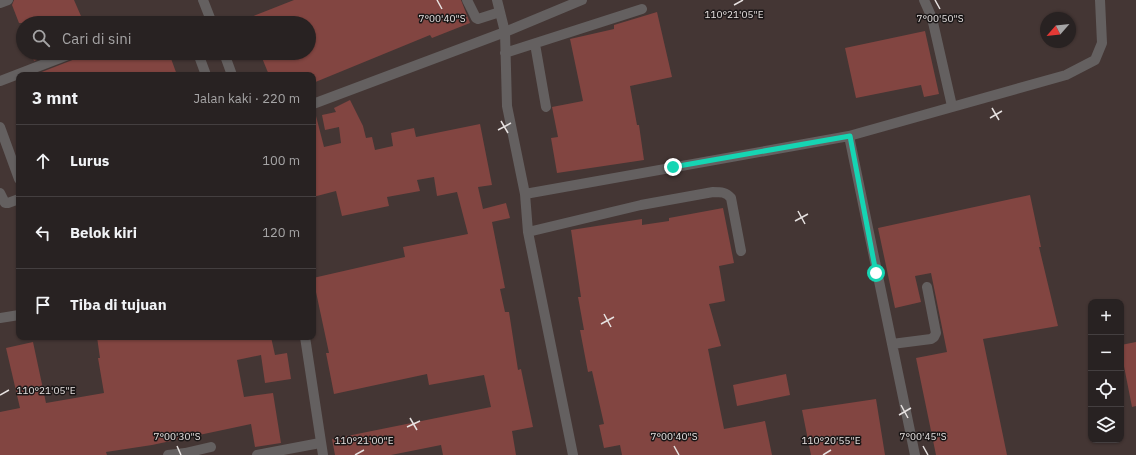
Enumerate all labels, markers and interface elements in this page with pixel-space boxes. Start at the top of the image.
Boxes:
text: 110°21'05"E [704,8,764,21]
text: 7°00'40"S [418,12,466,25]
text: 7°00'50"S [916,12,964,25]
north arrow [1040,12,1076,48]
search box [16,16,316,60]
icon: search [30,27,52,49]
text: Cari di sini [62,29,131,48]
text: 3 mnt [32,87,78,109]
text: Jalan kaki · 220 m [193,90,300,107]
icon: ahead [32,150,54,172]
text: Lurus [70,151,109,170]
text: 100 m [262,152,300,169]
route end [664,158,682,176]
icon: left [32,222,54,244]
text: Belok kiri [70,223,137,242]
text: 120 m [262,224,300,241]
route start [867,264,885,282]
icon: arrive [32,294,54,316]
text: Tiba di tujuan [70,295,167,314]
map controls [1088,299,1124,443]
button: + [1088,299,1124,335]
button: − [1088,335,1124,371]
button: locate [1088,371,1124,407]
text: 110°21'05"E [16,384,76,397]
button: layers [1088,407,1124,443]
text: 7°00'30"S [153,430,201,443]
text: 7°00'40"S [650,430,698,443]
text: 7°00'45"S [899,430,947,443]
text: 110°21'00"E [334,434,394,447]
text: 110°20'55"E [801,434,861,447]

